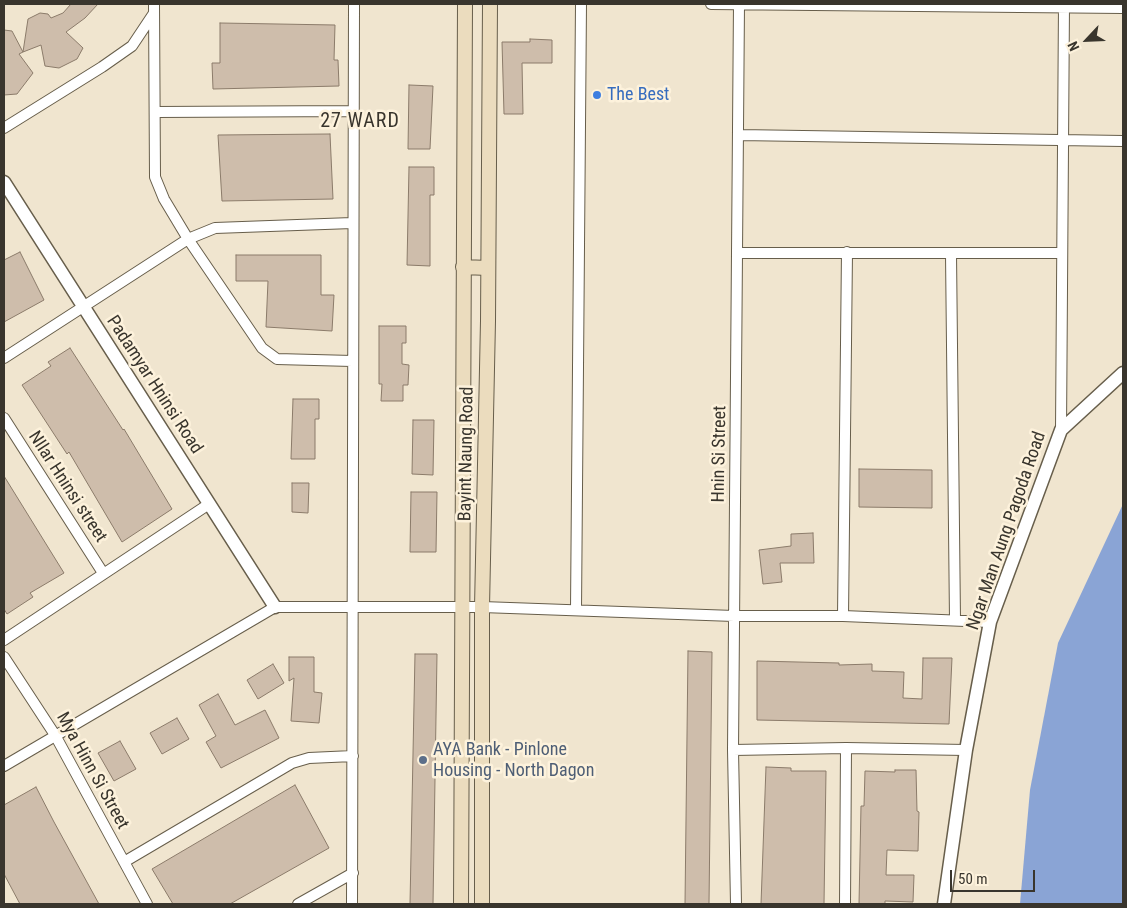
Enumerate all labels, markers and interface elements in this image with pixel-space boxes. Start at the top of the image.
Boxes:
north arrow [1062,15,1112,65]
text: N [1064,39,1082,54]
place label: The Best [607,84,669,106]
marker: The Best [591,89,603,101]
district label: 27 WARD [319,110,401,134]
street label: Padamyar Hninsi Road [101,312,207,458]
street label: Bayint Naung Road [455,387,479,521]
street label: Hnin Si Street [708,406,732,502]
street label: NIlar Hninsi street [23,427,111,547]
street label: Ngar Man Aung Pagoda Road [963,429,1051,633]
street label: Mya Hinn Si Street [51,709,133,833]
place label: AYA Bank - Pinlone Housing - North Dagon [433,739,594,782]
marker: AYA Bank - Pinlone Housing - North Dagon [417,754,429,766]
scale bar [952,860,1037,892]
text: 50 m [958,870,988,888]

